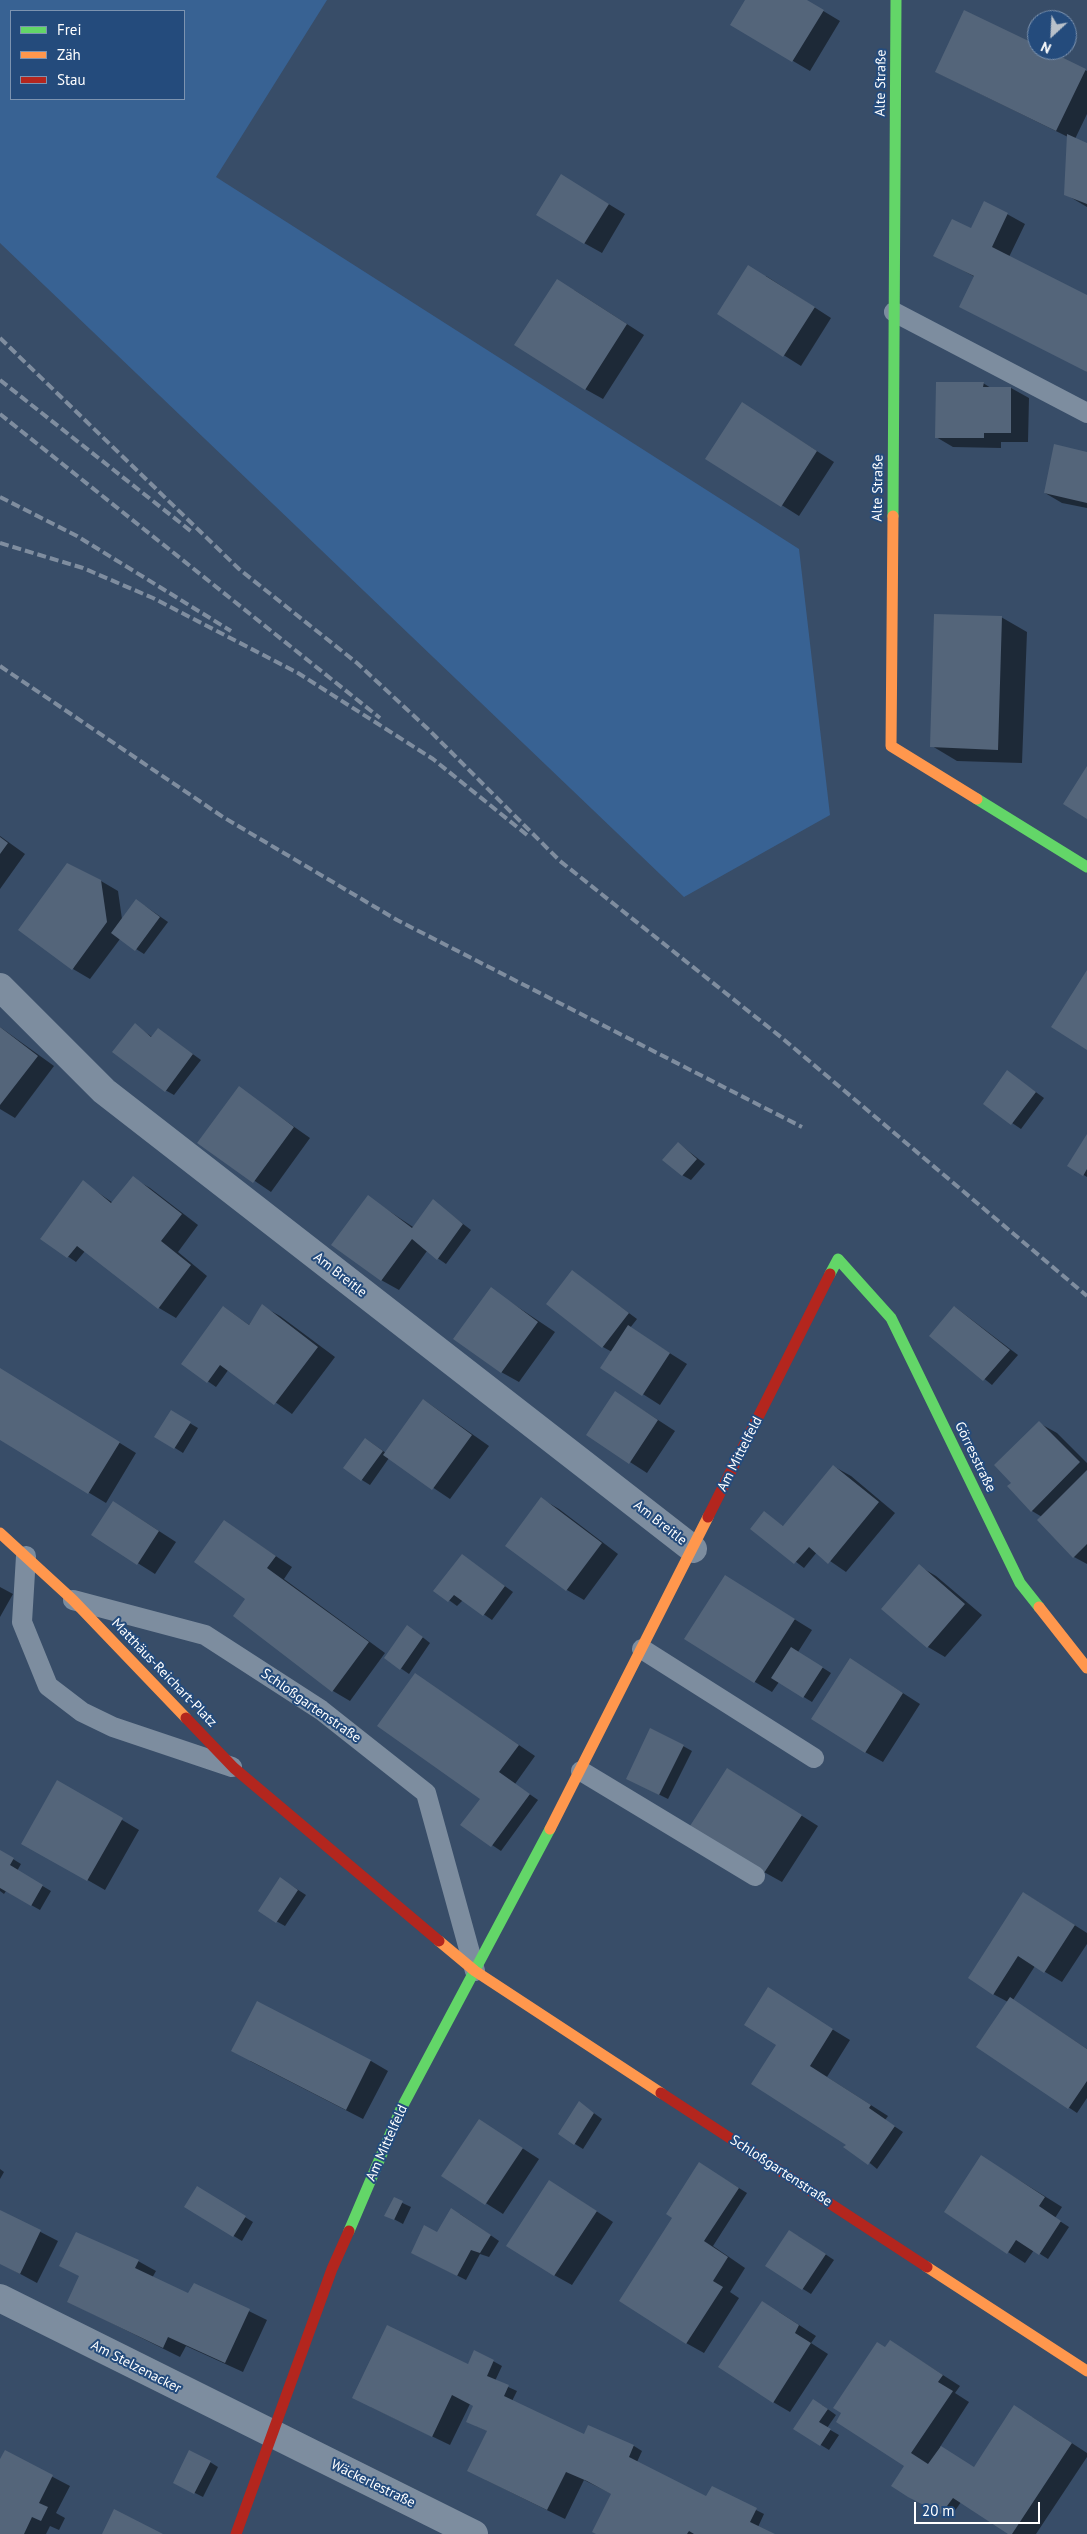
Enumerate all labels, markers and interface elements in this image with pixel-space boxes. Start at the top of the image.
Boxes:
legend [10,10,185,100]
north arrow [1027,10,1077,60]
text: Frei [57,20,82,39]
text: N [1038,38,1054,58]
text: Zäh [57,45,81,64]
street label: Alte Straße [872,49,890,117]
text: Stau [57,70,86,89]
street label: Alte Straße [869,454,887,522]
street label: Am Breitle [310,1249,370,1301]
street label: Am Mittelfeld [714,1414,766,1494]
street label: Görresstraße [951,1419,999,1495]
street label: Am Breitle [630,1497,690,1549]
street label: Matthäus-Reichart-Platz [108,1615,220,1731]
street label: Schloßgartenstraße [258,1665,364,1747]
street label: Am Mittelfeld [363,2102,411,2184]
street label: Schloßgartenstraße [727,2132,835,2210]
street label: Am Stelzenacker [88,2337,184,2397]
street label: Wäckerlestraße [328,2456,418,2512]
scale bar [917,2492,1043,2524]
text: 20 m [922,2501,955,2520]

